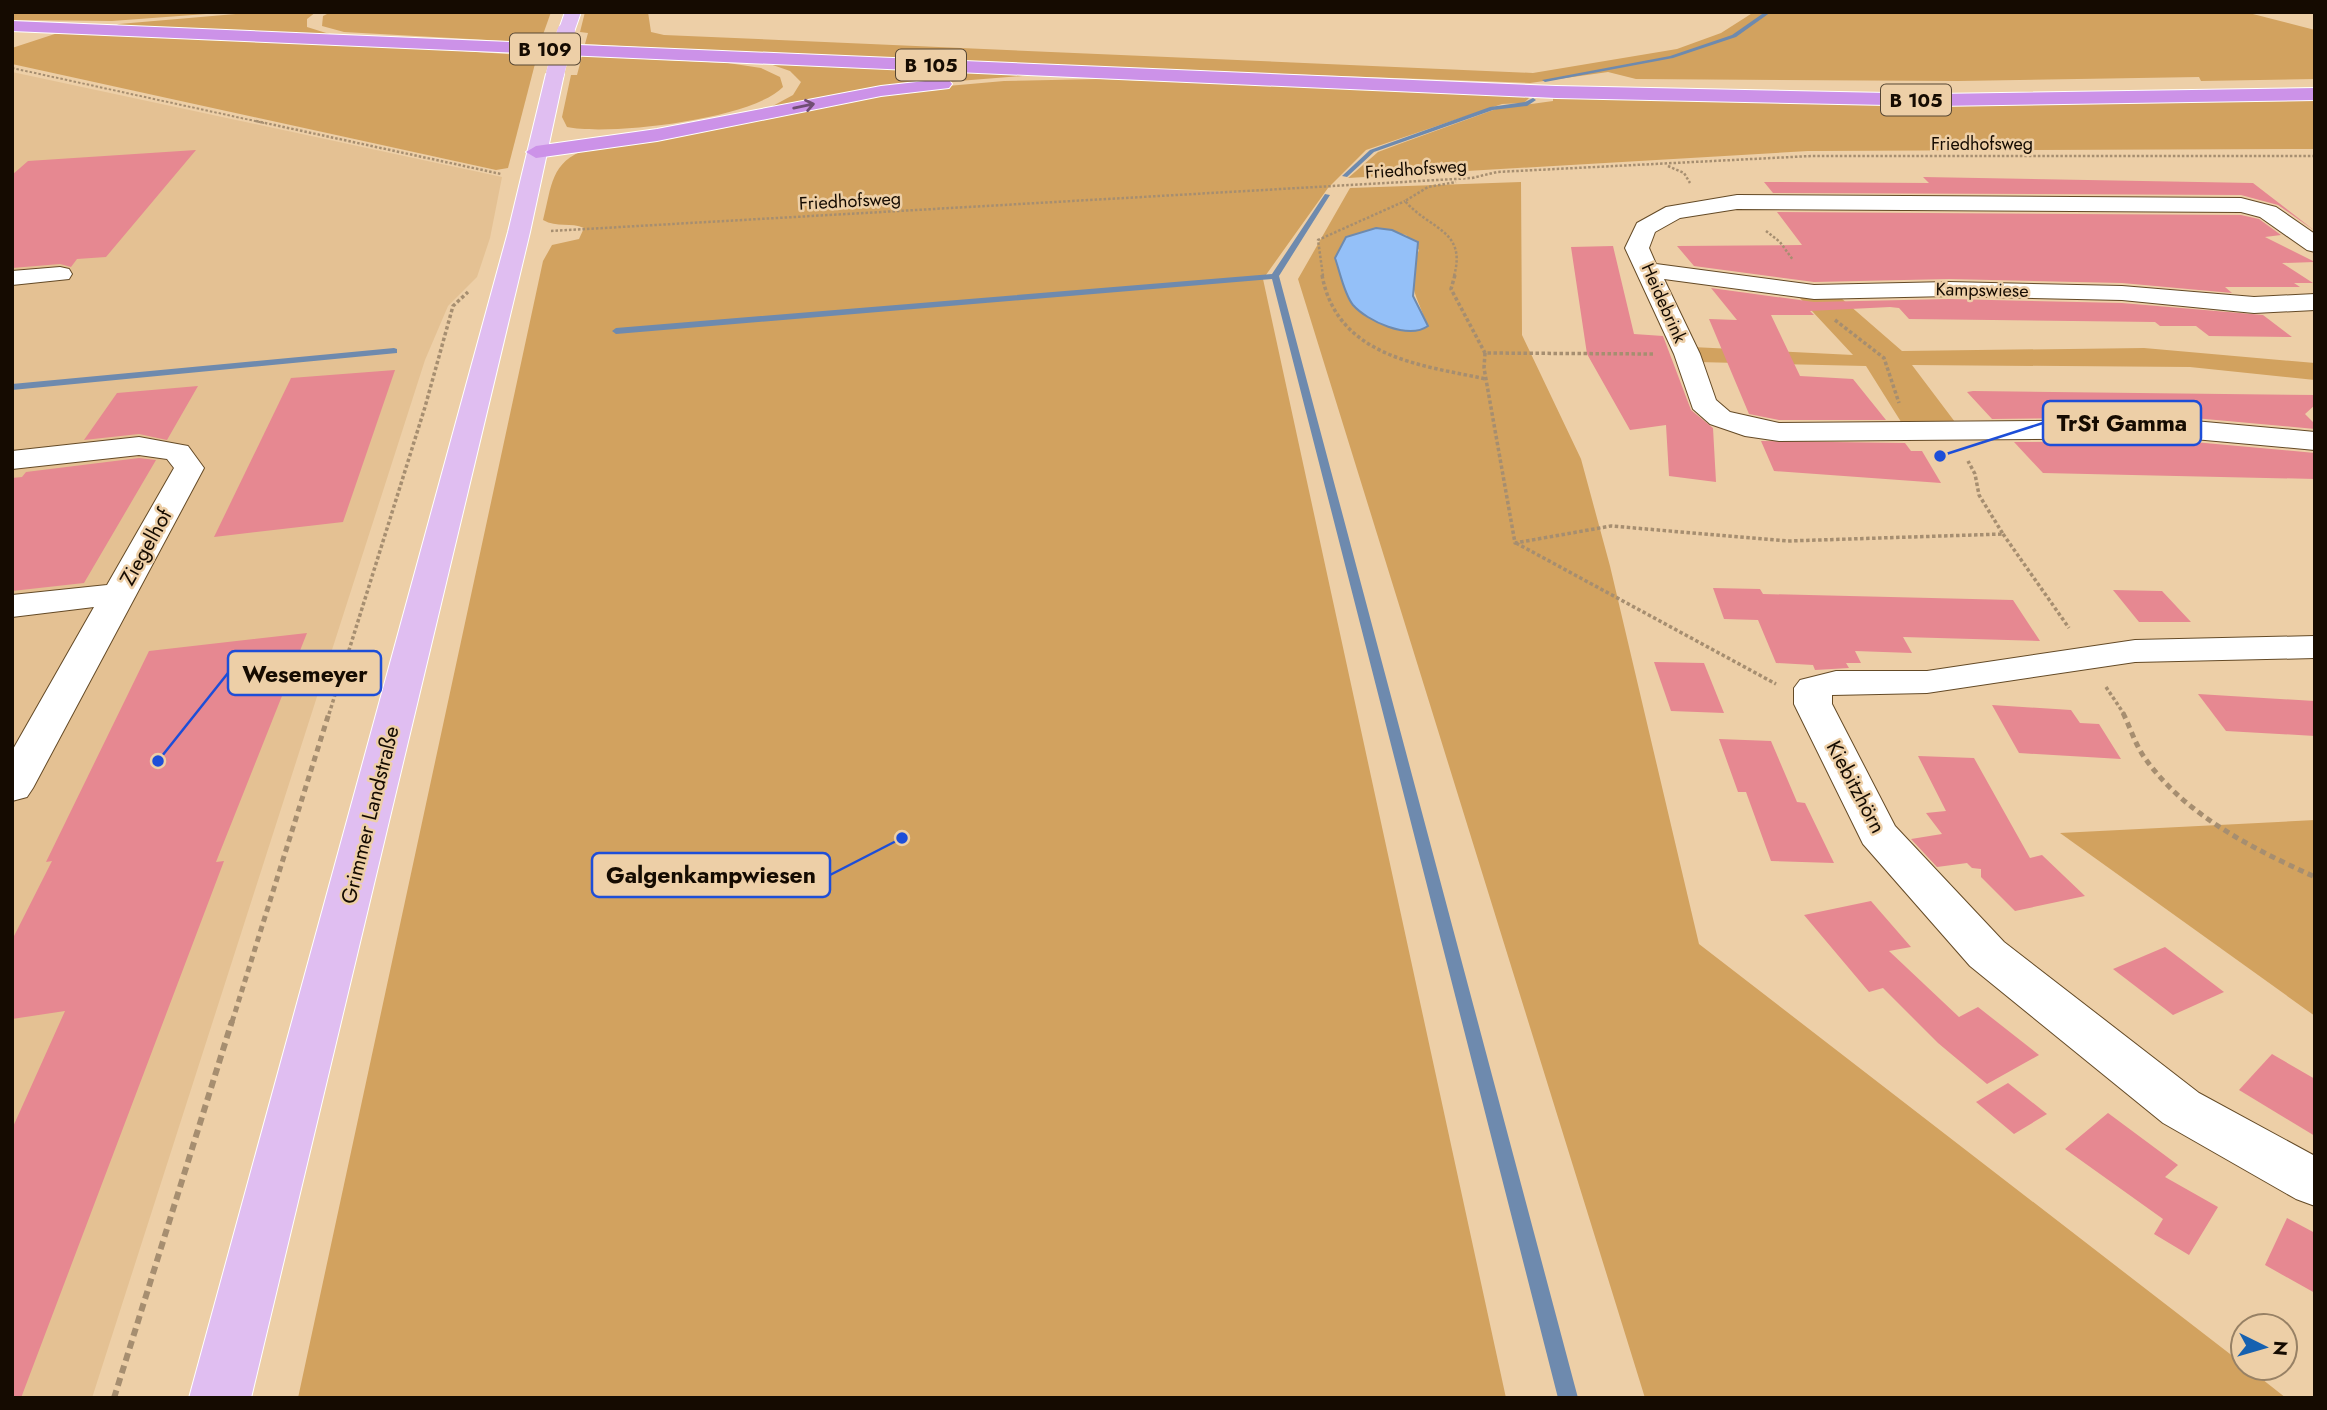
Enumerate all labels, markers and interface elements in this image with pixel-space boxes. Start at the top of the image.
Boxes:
road number: B 109 [510,34,580,64]
road number: B 105 [896,50,966,80]
road number: B 105 [1881,85,1951,116]
one-way arrow [792,99,815,113]
street label: Friedhofsweg [1931,131,2033,157]
street label: Friedhofsweg [1364,152,1468,186]
street label: Friedhofsweg [798,185,902,217]
street label: Heidebrink [1635,259,1693,347]
street label: Kampswiese [1935,276,2029,304]
callout: TrSt Gamma [2043,401,2201,445]
text: TrSt Gamma [2057,406,2187,440]
street label: Ziegelhof [113,502,180,591]
callout: Wesemeyer [228,651,381,695]
text: Wesemeyer [242,657,368,691]
street label: Grimmer Landstraße [333,723,407,907]
street label: Kiebitzhörn [1819,735,1893,839]
callout: Galgenkampwiesen [592,853,830,897]
text: Galgenkampwiesen [606,858,816,892]
north arrow [2229,1312,2299,1382]
text: N [2266,1340,2295,1357]

